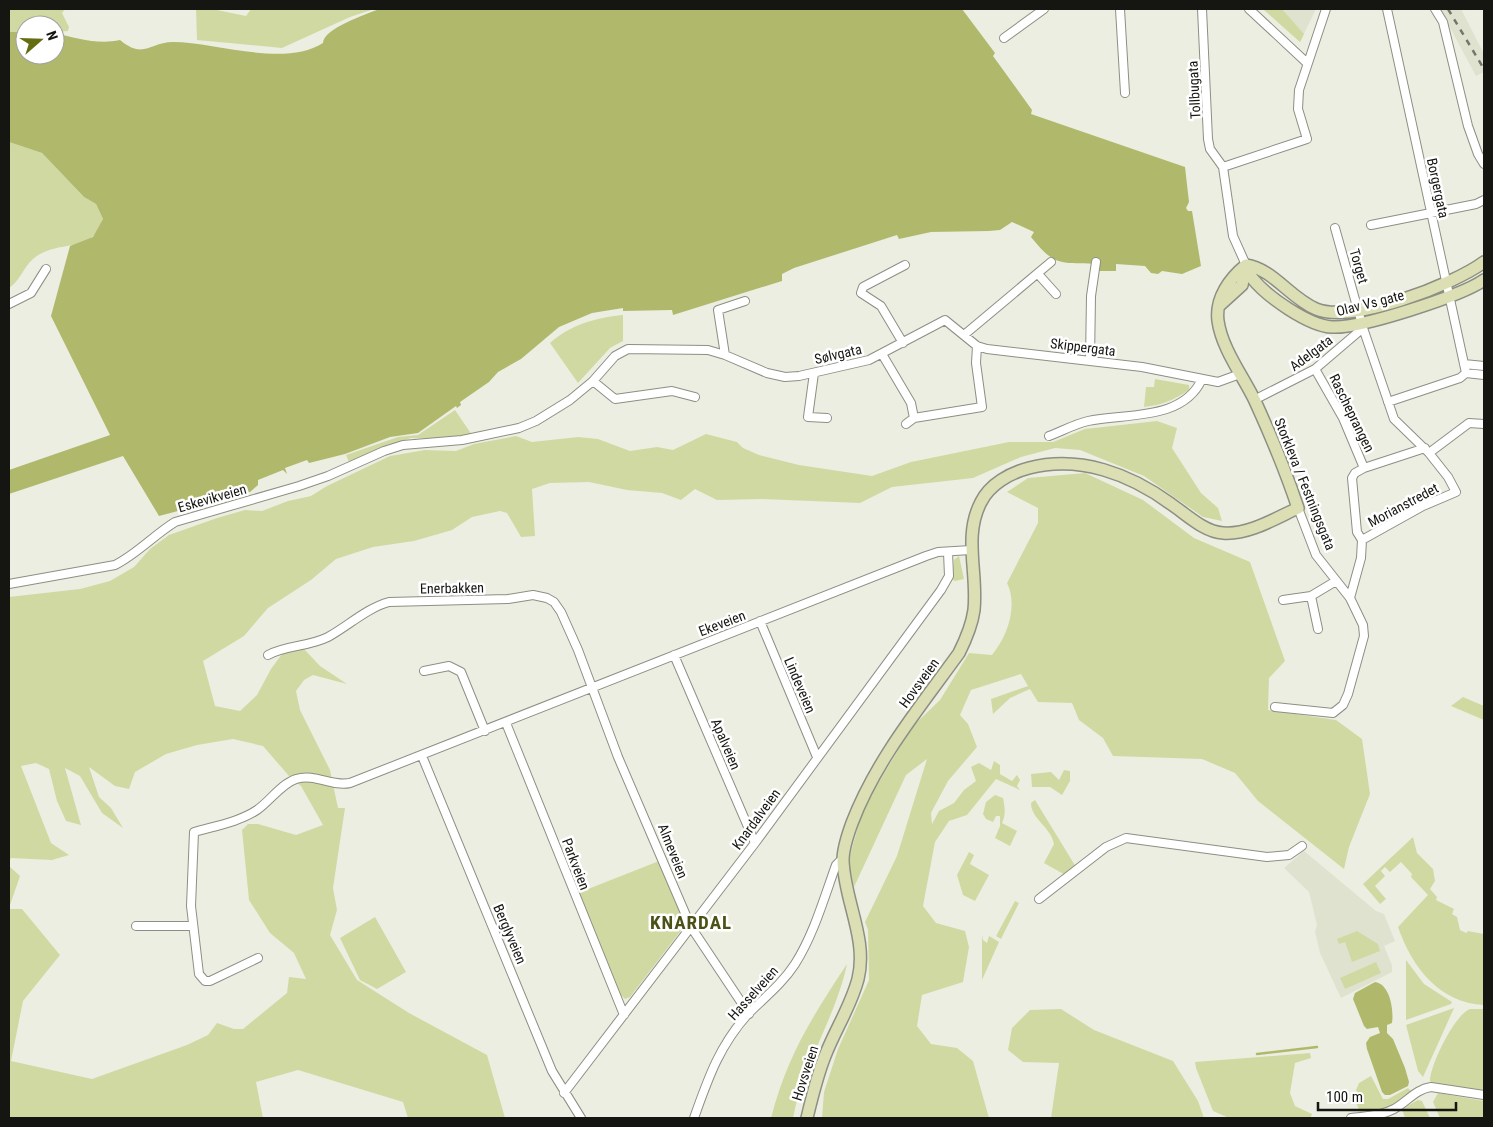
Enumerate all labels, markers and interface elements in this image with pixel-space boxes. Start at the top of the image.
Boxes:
north arrow [15,15,65,65]
text: N [43,29,61,42]
street label: Tollbugata [1184,61,1204,119]
street label: Borgergata [1424,157,1452,219]
street label: Torget [1346,247,1372,285]
street label: Olav Vs gate [1334,287,1406,319]
street label: Adelgata [1287,332,1335,374]
street label: Skippergata [1049,335,1117,359]
street label: Sølvgata [813,341,863,367]
street label: Rascheprangen [1326,371,1378,455]
street label: Storkleva / Festningsgata [1271,416,1339,552]
street label: Morianstredet [1365,480,1441,530]
street label: Eskevikveien [176,481,248,515]
street label: Enerbakken [420,579,484,597]
street label: Ekeveien [696,607,748,639]
street label: Lindeveien [781,655,819,715]
street label: Hovsveien [896,655,942,711]
street label: Apalveien [708,716,744,772]
street label: Knardalveien [729,786,783,852]
street label: Almeveien [655,821,691,881]
street label: Parkveien [559,836,593,892]
street label: Berglyveien [490,902,530,966]
district label: KNARDAL [650,911,732,934]
street label: Hasselveien [725,963,781,1023]
street label: Hovsveien [789,1043,821,1103]
scale bar [1318,1080,1456,1112]
text: 100 m [1326,1088,1363,1106]

